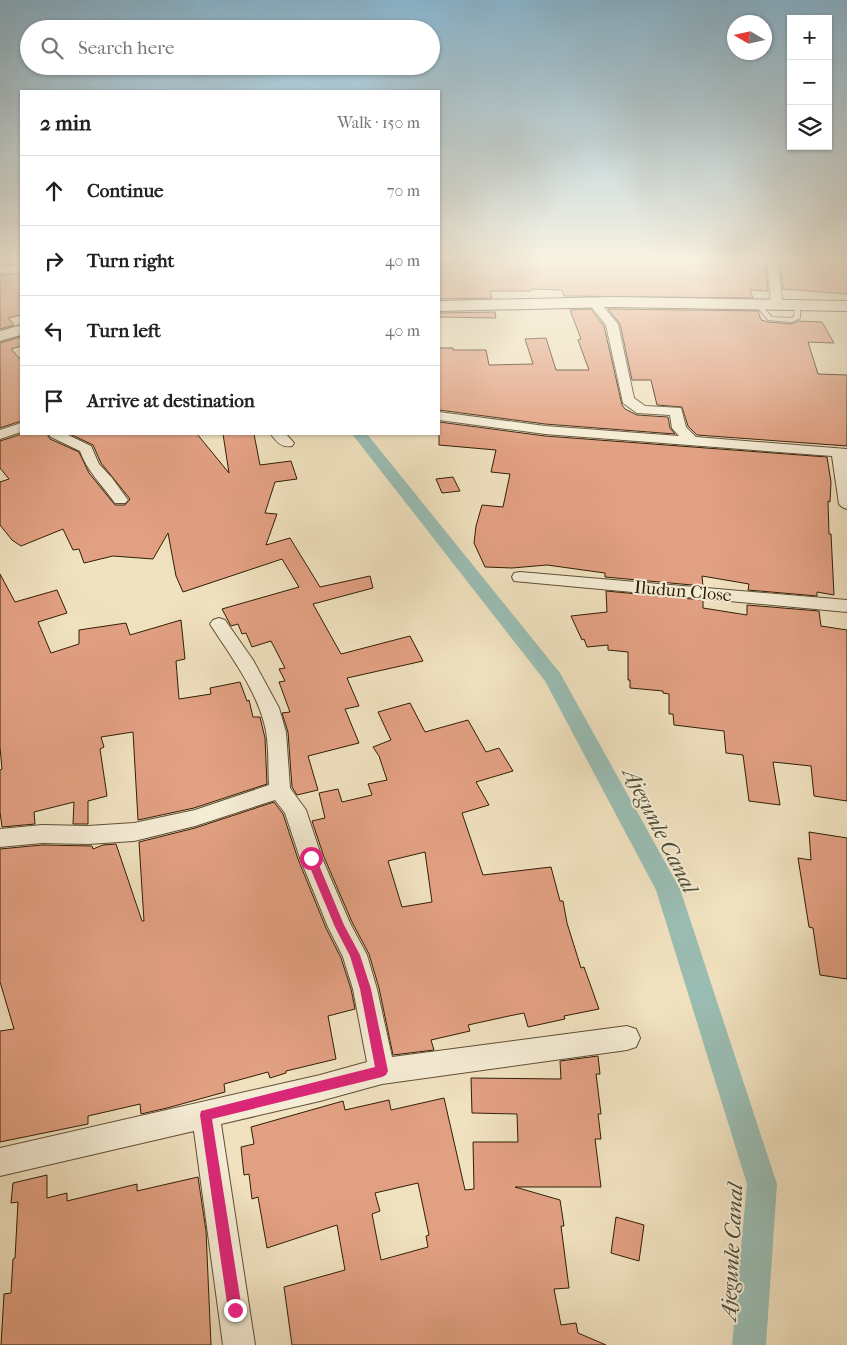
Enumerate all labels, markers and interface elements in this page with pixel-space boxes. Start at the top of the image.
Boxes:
north arrow [727,15,772,60]
map controls [787,15,832,150]
button: + [787,15,832,60]
search box [20,20,440,75]
icon: search [38,34,66,62]
text: Search here [78,37,174,59]
button: − [787,60,832,105]
button: layers [787,105,832,150]
text: 2 min [40,111,91,135]
text: Walk · 150 m [337,113,420,132]
icon: ahead [40,177,68,205]
text: Continue [87,180,163,202]
text: 70 m [387,181,420,200]
icon: right [40,247,68,275]
text: Turn right [87,250,174,272]
text: 40 m [385,251,420,270]
icon: left [40,317,68,345]
text: Turn left [87,320,161,342]
text: 40 m [385,321,420,340]
icon: arrive [40,387,68,415]
text: Arrive at destination [87,390,255,412]
street label: Iludun Close [633,577,733,606]
water label: Ajegunle Canal [616,761,704,900]
route start [300,847,323,870]
water label: Ajegunle Canal [715,1180,749,1324]
route end [224,1299,247,1322]

